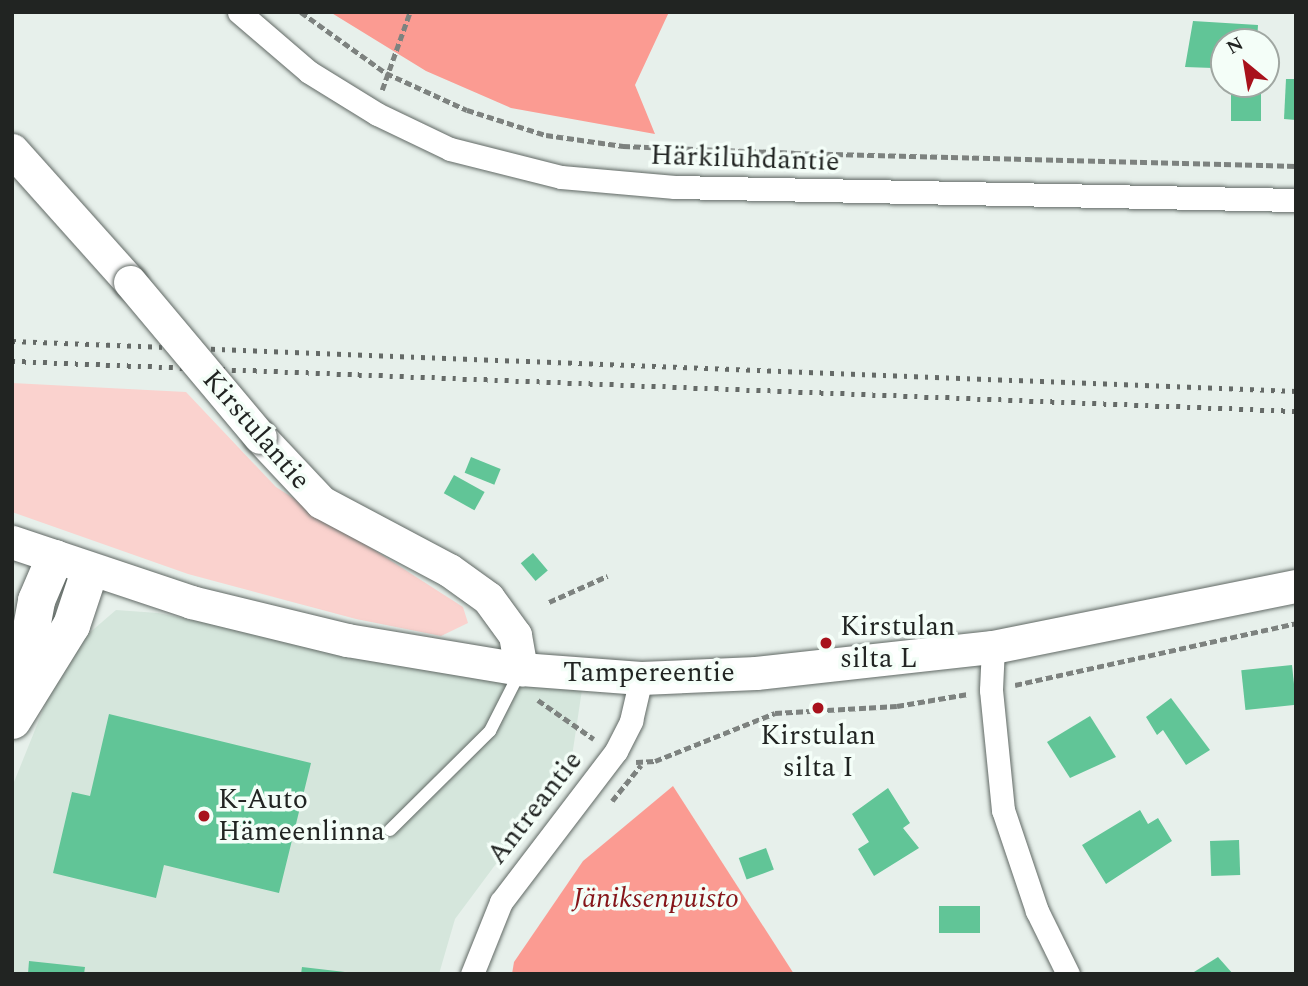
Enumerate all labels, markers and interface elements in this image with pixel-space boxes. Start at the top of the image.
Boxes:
north arrow [1210,28,1280,98]
text: N [1221,30,1249,63]
street label: Härkiluhdantie [650,139,840,179]
street label: Kirstulantie [195,363,317,497]
place label: Kirstulan silta L [840,610,955,676]
marker: Kirstulan silta L [818,635,834,651]
street label: Tampereentie [563,656,735,690]
marker: Kirstulan silta I [810,700,826,716]
place label: Kirstulan silta I [760,719,876,785]
street label: Antreantie [480,745,590,871]
place label: K-Auto Hämeenlinna [218,783,385,849]
marker: K-Auto Hämeenlinna [196,808,212,824]
park label: Jäniksenpuisto [573,882,739,916]

